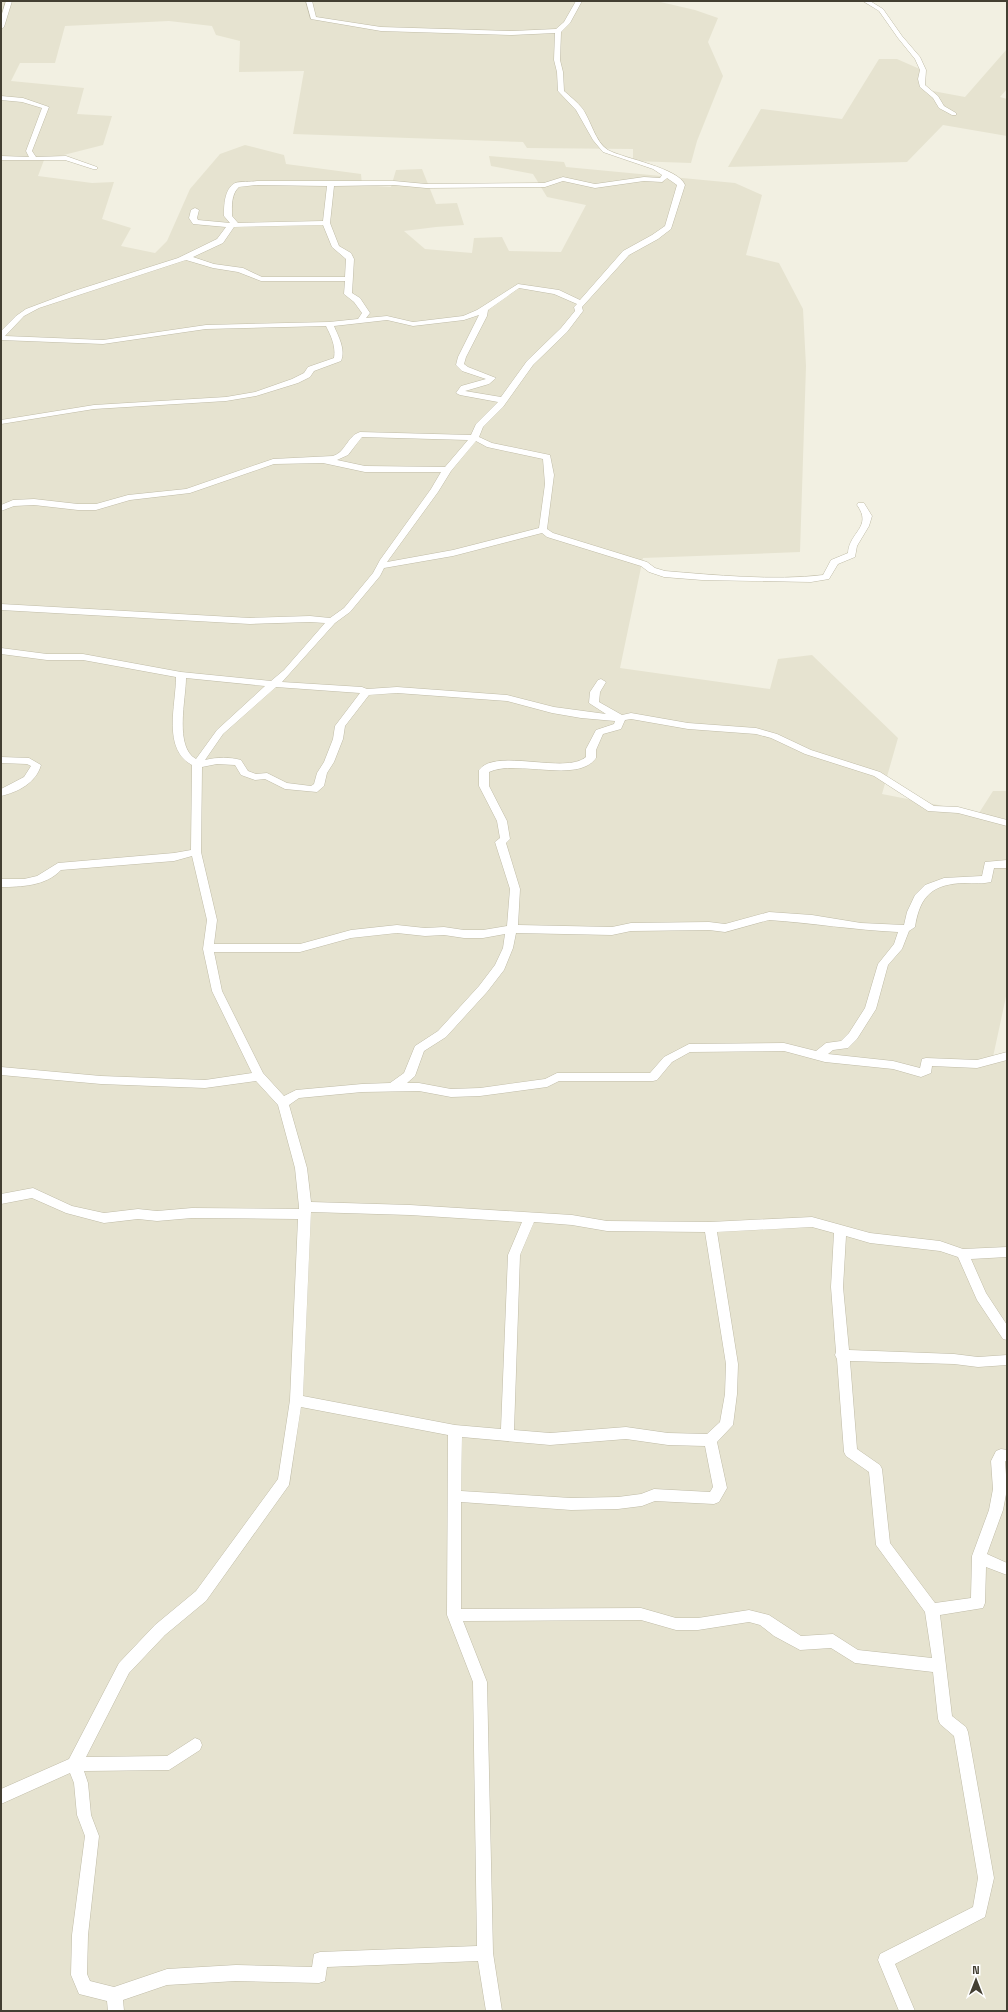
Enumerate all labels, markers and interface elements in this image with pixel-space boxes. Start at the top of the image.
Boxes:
north arrow [956,1960,996,2000]
text: N [972,1963,980,1977]

